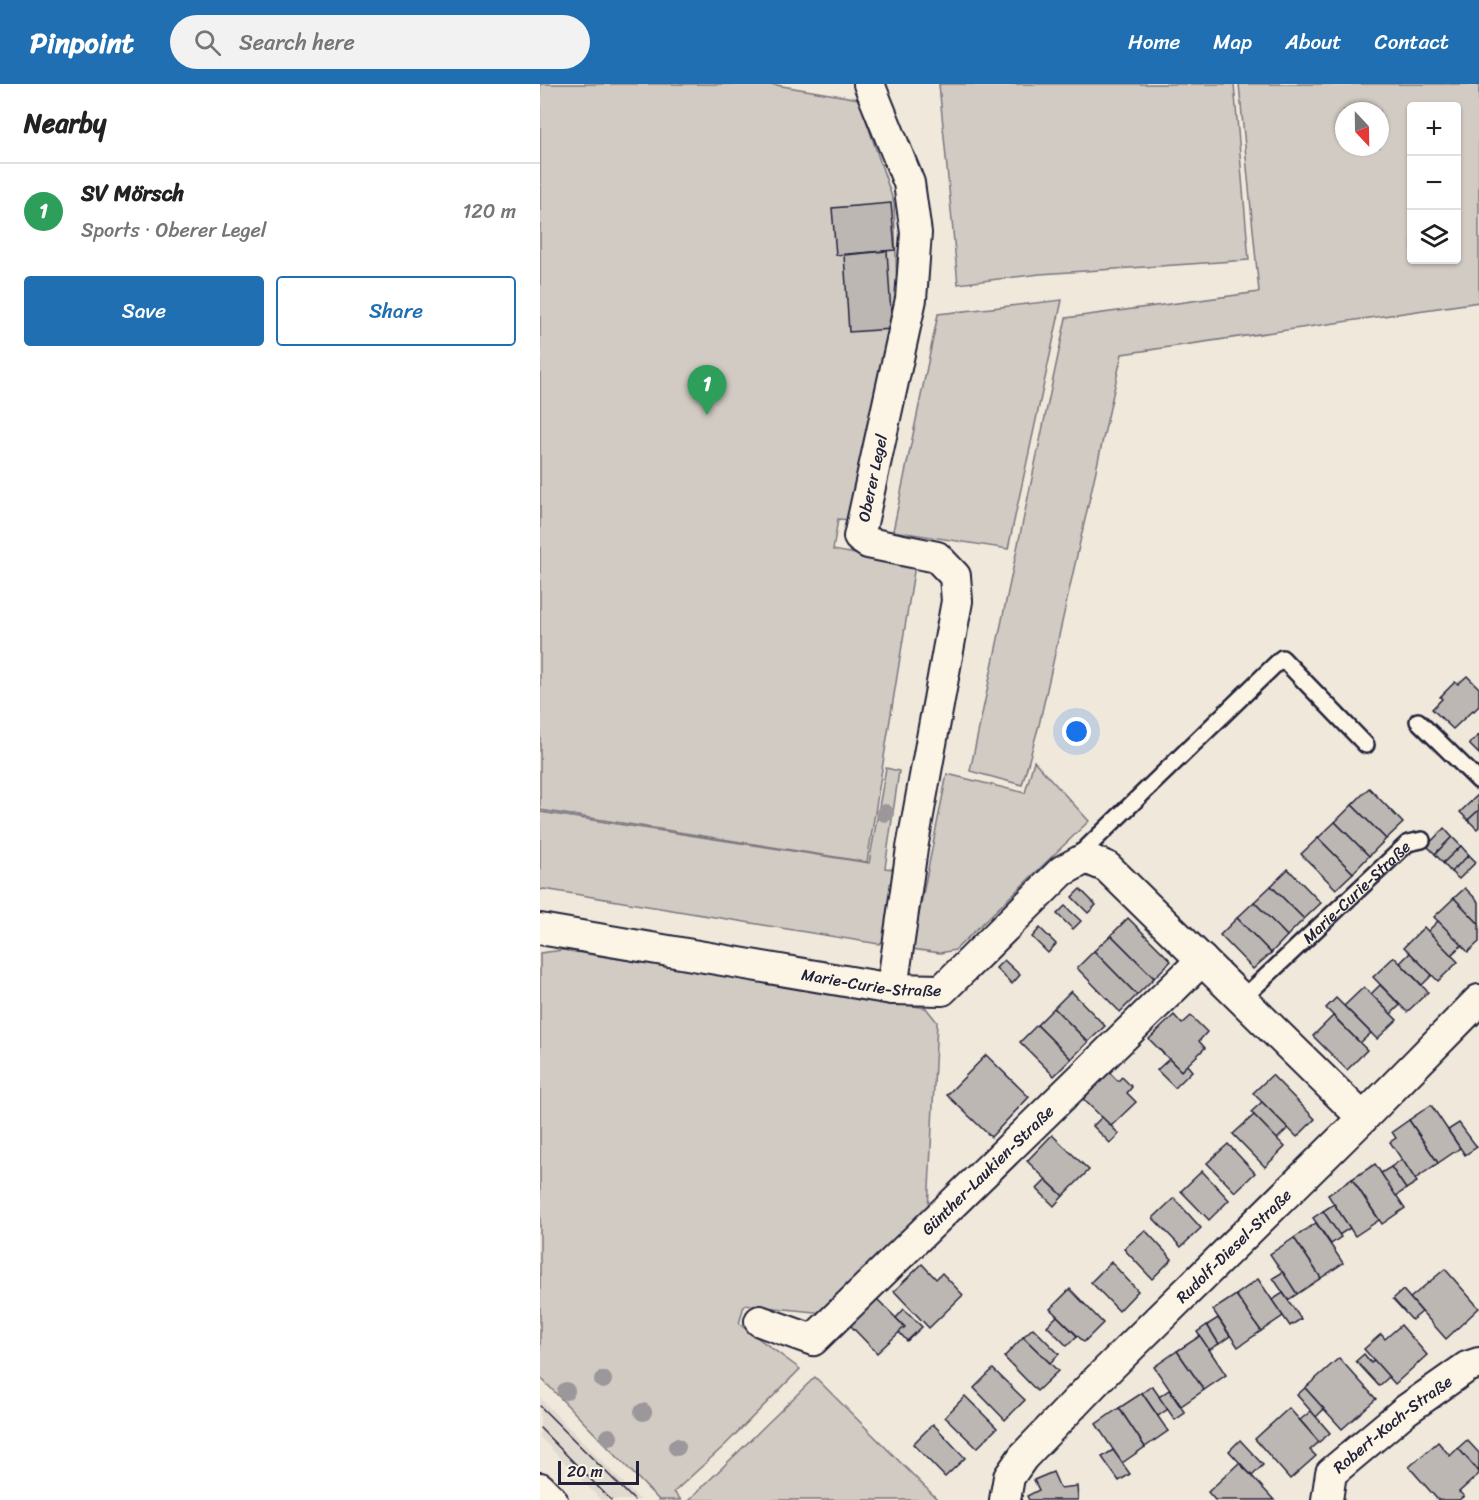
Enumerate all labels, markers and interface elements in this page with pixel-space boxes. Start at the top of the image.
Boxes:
search box [170,15,590,69]
text: Pinpoint [30,18,134,67]
text: Search here [239,23,355,62]
text: Home [1128,23,1180,61]
text: Map [1213,23,1252,61]
text: About [1285,23,1342,61]
text: Contact [1375,23,1449,61]
icon: search [191,26,224,59]
text: Nearby [24,100,106,146]
north arrow [1335,102,1389,156]
map controls [1407,102,1461,264]
button: + [1407,102,1461,156]
button: − [1407,156,1461,210]
text: SV Mörsch [81,174,184,213]
text: 1 [39,194,48,229]
text: 120 m [463,194,516,229]
button: layers [1407,210,1461,264]
text: Sports · Oberer Legel [81,213,267,248]
button: Save [24,276,264,346]
button: Share [276,276,516,346]
pin: 1 [688,366,726,415]
street label: Oberer Legel [849,431,896,525]
your location [1062,717,1091,746]
street label: Marie-Curie-Straße [1295,833,1418,951]
street label: Marie-Curie-Straße [799,960,942,1005]
street label: Günther-Laukien-Straße [914,1098,1061,1242]
street label: Rudolf-Diesel-Straße [1169,1182,1299,1310]
street label: Robert-Koch-Straße [1326,1368,1459,1481]
text: 20 m [567,1457,603,1486]
scale bar [558,1458,639,1486]

